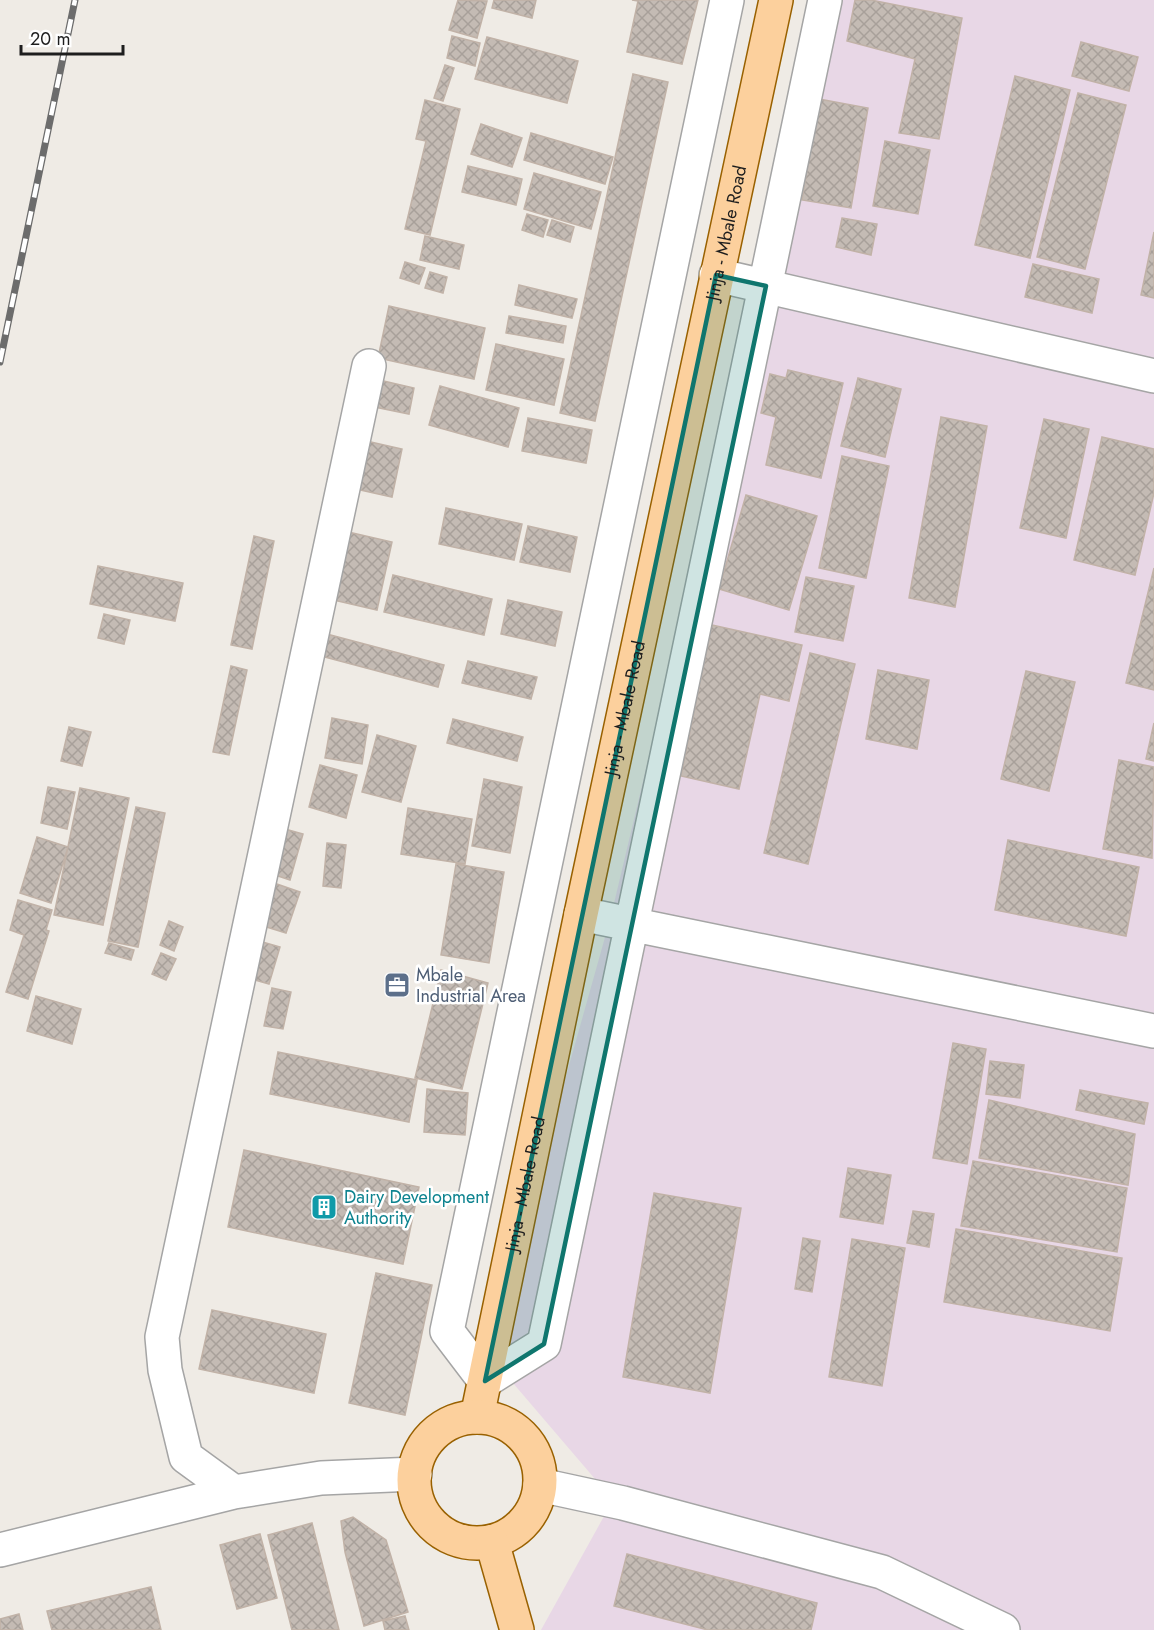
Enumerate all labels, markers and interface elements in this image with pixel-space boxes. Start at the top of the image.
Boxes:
scale bar [21,18,123,56]
text: 20 m [30,26,70,52]
street label: Jinja - Mbale Road [699,163,753,305]
street label: Jinja - Mbale Road [597,638,652,780]
place label: Mbale Industrial Area [416,962,526,1009]
office icon: Mbale Industrial Area [382,970,412,1000]
street label: Jinja - Mbale Road [498,1114,552,1256]
place label: Dairy Development Authority [344,1184,490,1231]
building icon: Dairy Development Authority [309,1192,339,1222]

